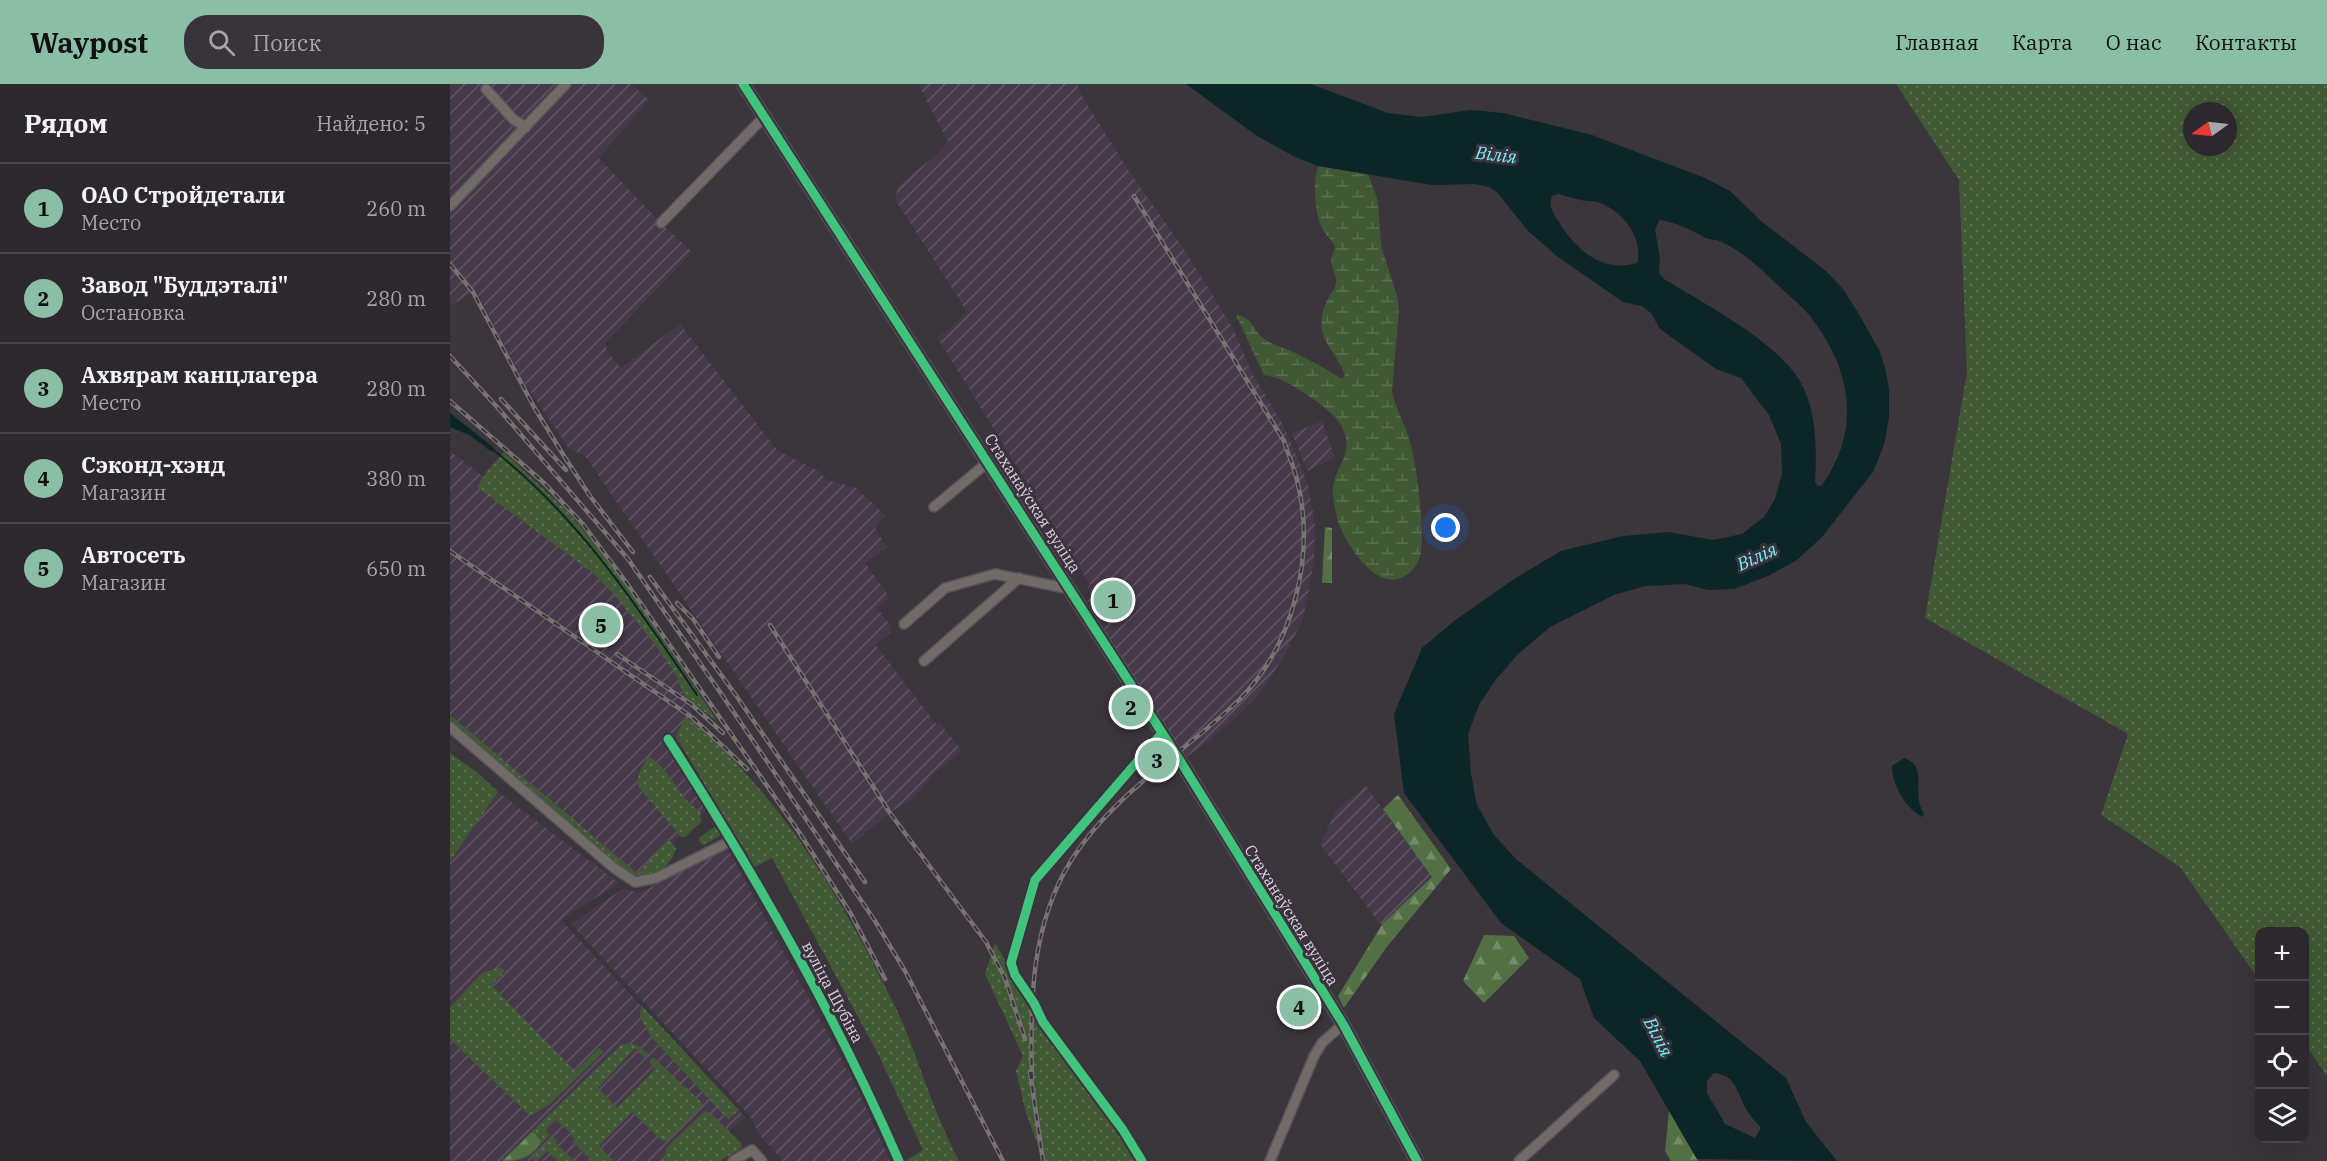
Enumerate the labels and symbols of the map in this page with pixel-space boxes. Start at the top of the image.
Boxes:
north arrow [2183,102,2237,156]
water label: Вілія [1473,140,1519,169]
street label: Стаханаўская вуліца [980,429,1086,577]
your location [1431,513,1460,542]
water label: Вілія [1732,537,1781,576]
pin: 1 [1094,578,1132,622]
pin: 5 [582,602,620,648]
pin: 2 [1112,684,1150,730]
pin: 3 [1138,738,1176,782]
street label: Стаханаўская вуліца [1240,841,1344,989]
street label: вуліца Шубіна [798,938,868,1046]
pin: 4 [1280,984,1318,1030]
water label: Вілія [1638,1012,1678,1061]

